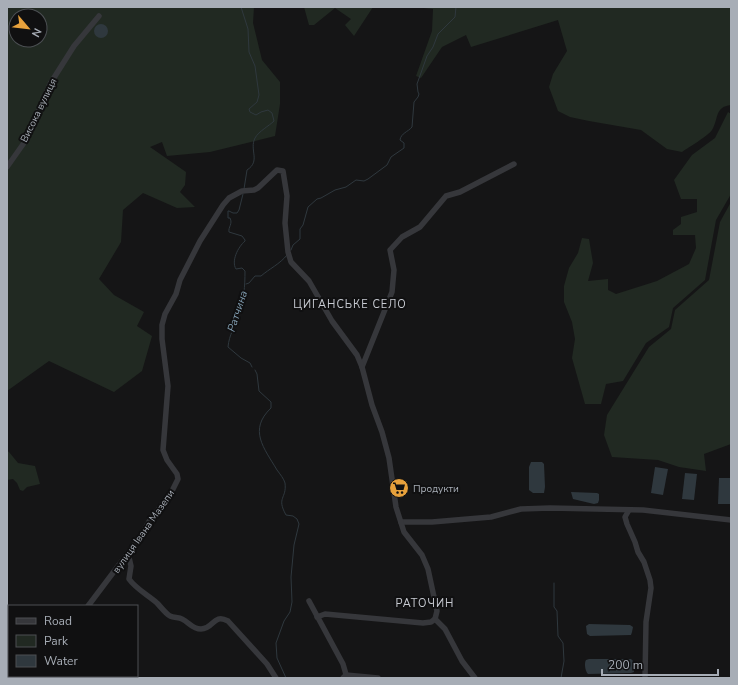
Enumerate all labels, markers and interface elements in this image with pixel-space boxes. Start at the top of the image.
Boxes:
north arrow [8,8,48,48]
text: N [28,25,45,40]
street label: Висока вулиця [17,76,60,145]
water label: Ратчина [224,289,251,334]
district label: ЦИГАНСЬКЕ СЕЛО [293,297,407,312]
supermarket icon: Продукти [388,477,410,499]
place label: Продукти [413,482,459,496]
street label: вулиця Івана Мазепи [110,487,178,576]
district label: РАТОЧИН [396,596,454,611]
legend [8,605,138,677]
text: Road [44,613,72,629]
text: Park [44,633,69,649]
scale bar [602,651,718,677]
text: Water [44,653,78,669]
text: 200 m [608,657,643,673]

